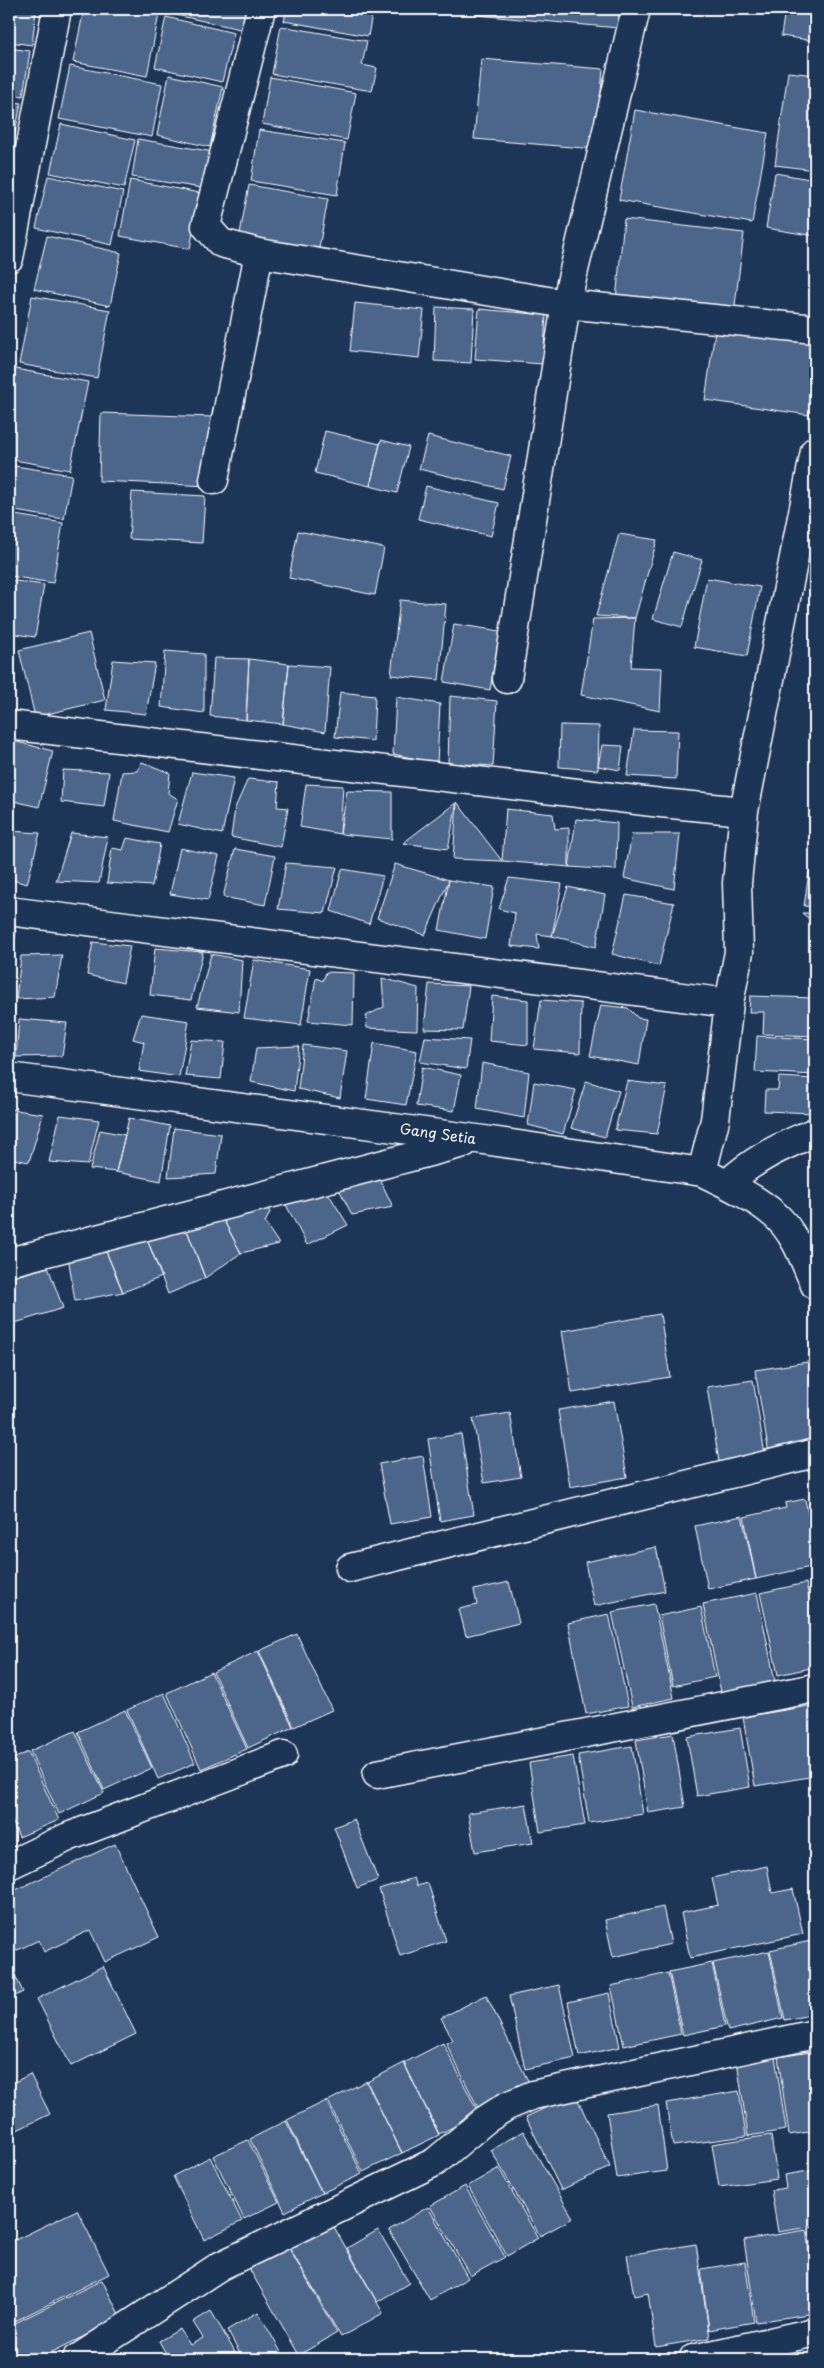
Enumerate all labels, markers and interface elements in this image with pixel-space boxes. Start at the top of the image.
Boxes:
street label: Gang Setia [399,1118,478,1149]

